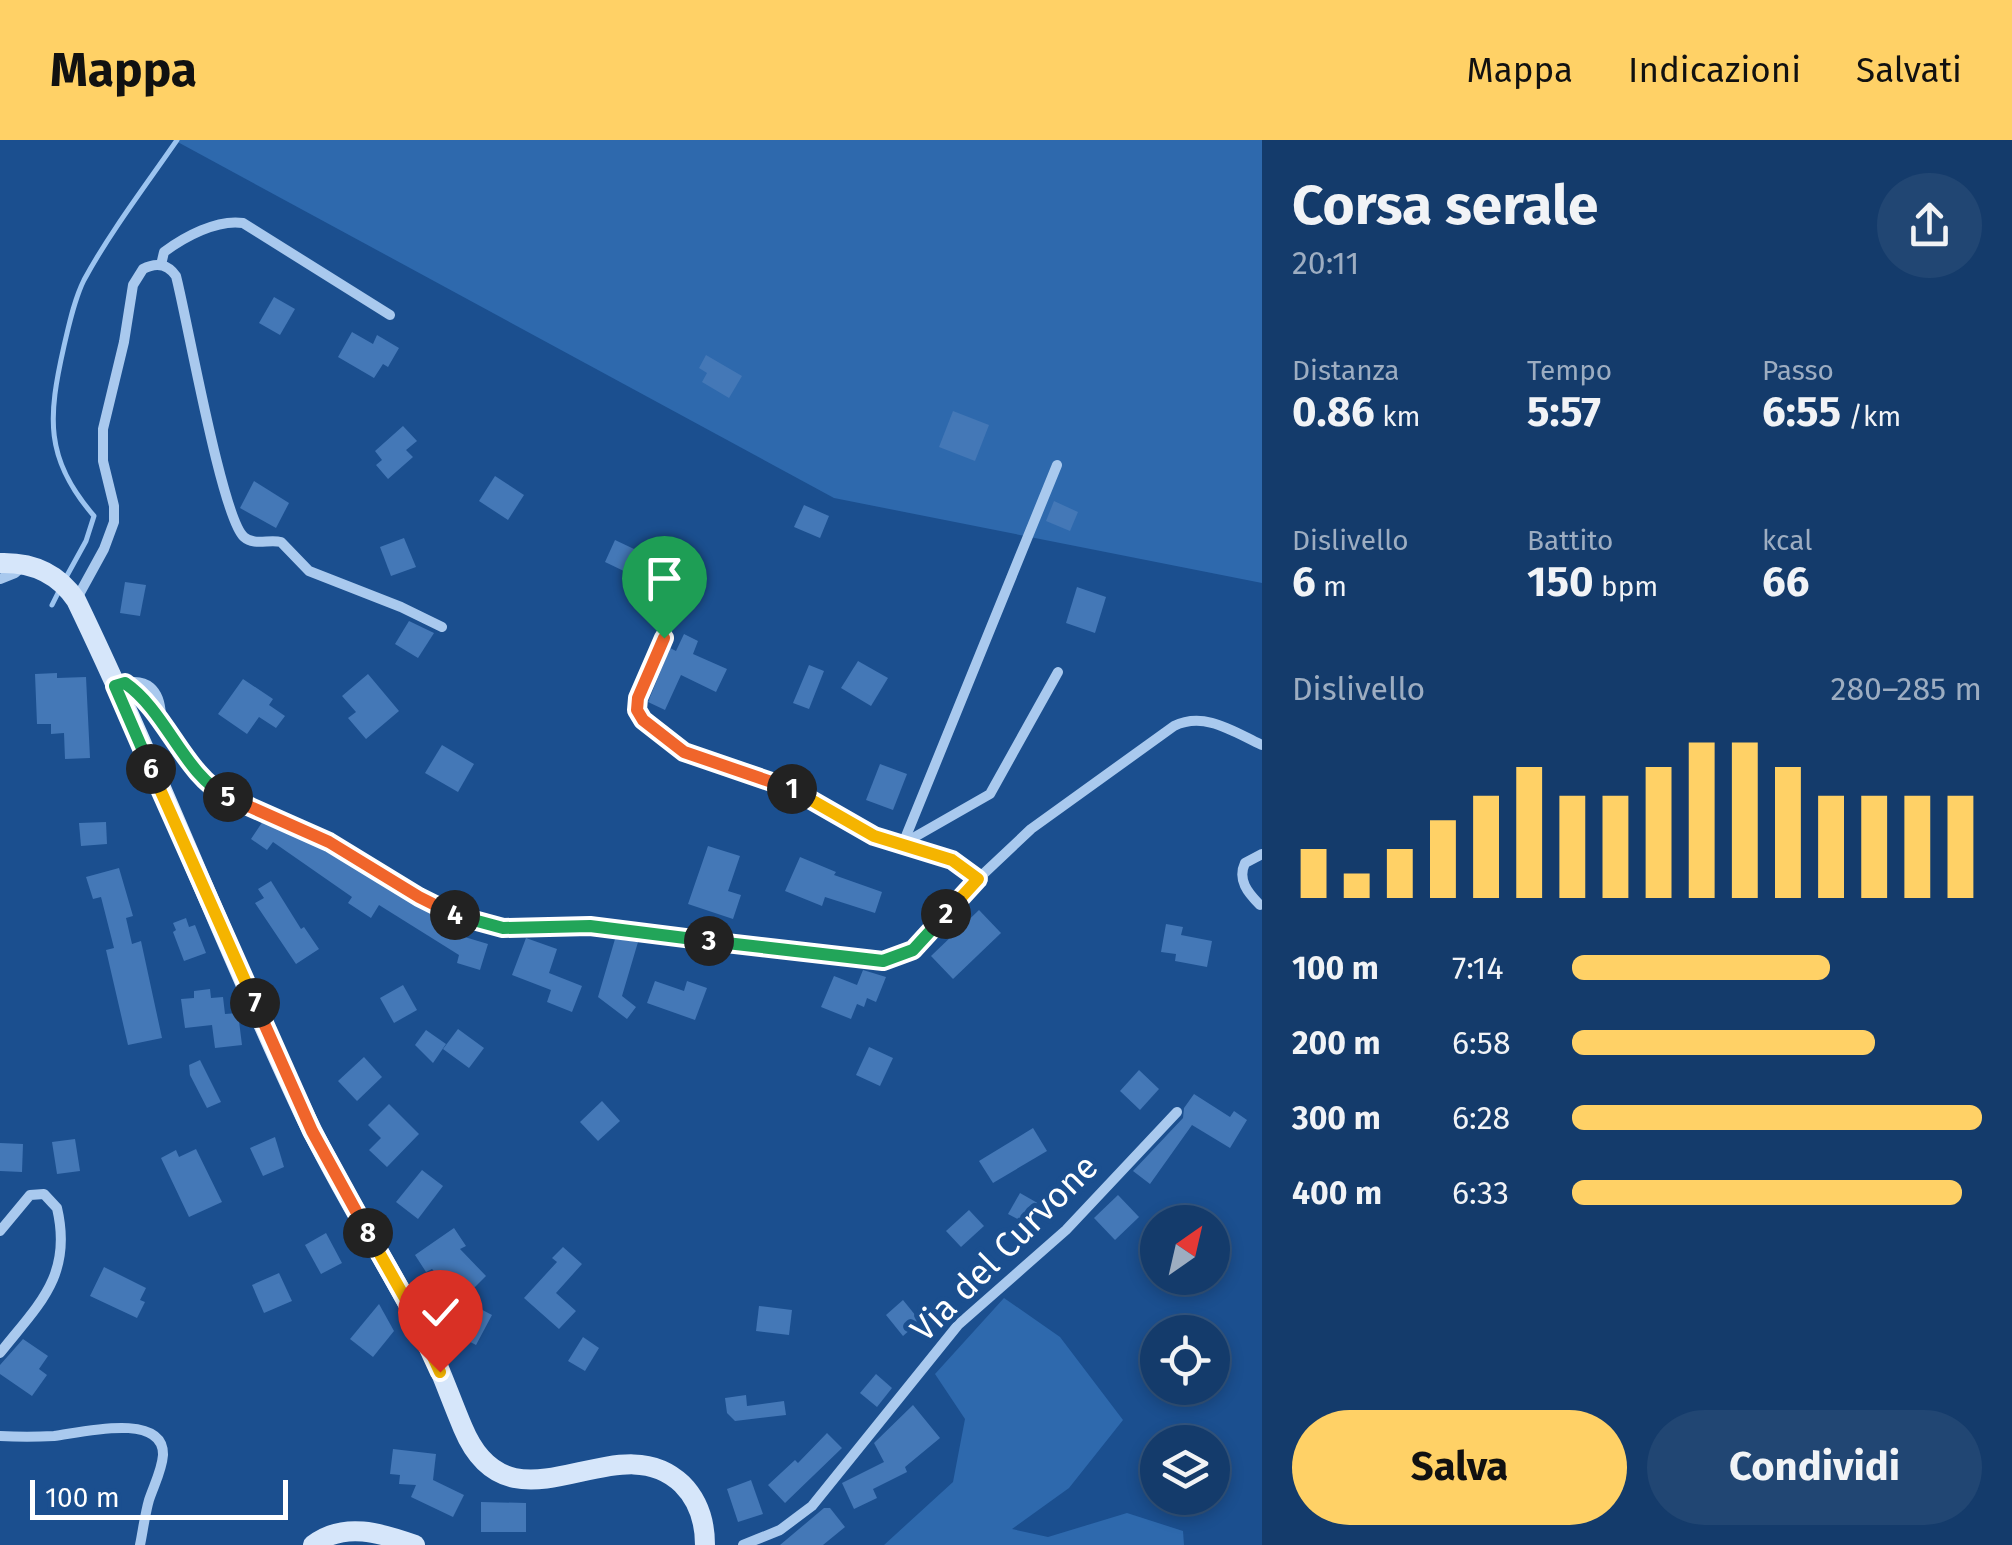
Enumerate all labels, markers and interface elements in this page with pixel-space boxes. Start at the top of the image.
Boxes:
text: Mappa [50,41,197,99]
text: Mappa [1467,49,1573,91]
text: Indicazioni [1628,49,1801,91]
text: Salvati [1856,49,1962,91]
text: Corsa serale [1292,173,1598,239]
button: share [1877,173,1982,278]
text: 20:11 [1292,244,1359,282]
text: Distanza [1292,354,1400,387]
text: Tempo [1527,354,1612,387]
text: Passo [1762,354,1834,387]
text: 0.86 [1292,387,1375,437]
text: 5:57 [1527,387,1601,437]
text: 6:55 [1762,387,1841,437]
text: km [1375,400,1421,433]
text: /km [1841,400,1901,433]
text: Dislivello [1292,524,1409,557]
text: Battito [1527,524,1613,557]
text: kcal [1762,524,1812,557]
pin [622,536,707,639]
icon: arrive [637,551,692,606]
text: 6 [1292,557,1316,607]
text: 150 [1527,557,1594,607]
text: 66 [1762,557,1809,607]
text: m [1316,570,1347,603]
text: bpm [1594,570,1658,603]
text: Dislivello [1292,670,1425,708]
text: 280–285 m [1831,670,1982,708]
pin: 6 [126,744,176,794]
text: 6 [143,752,159,785]
pin: 1 [767,764,817,814]
pin: 5 [203,772,253,822]
text: 1 [786,772,799,805]
text: 5 [220,780,236,813]
pin: 2 [921,889,971,939]
pin: 4 [430,890,480,940]
text: 2 [939,897,953,930]
text: 4 [447,898,463,931]
pin: 3 [684,916,734,966]
text: 3 [702,924,716,957]
text: 100 m [1292,949,1379,987]
text: 7:14 [1452,949,1504,987]
pin: 7 [230,978,280,1028]
text: 7 [248,986,262,1019]
text: 200 m [1292,1024,1381,1062]
text: 6:58 [1452,1024,1511,1062]
text: 300 m [1292,1099,1381,1137]
text: 6:28 [1452,1099,1510,1137]
street label: Via del Curvone [902,1146,1106,1350]
text: 400 m [1292,1174,1382,1212]
text: 6:33 [1452,1174,1509,1212]
north arrow [1140,1205,1230,1295]
map controls [1140,1205,1230,1515]
pin: 8 [343,1208,393,1258]
text: 8 [360,1216,376,1249]
pin [398,1270,483,1373]
icon: check [413,1285,468,1340]
button: locate [1140,1315,1230,1405]
button: Salva [1292,1410,1627,1525]
button: Condividi [1647,1410,1982,1525]
button: layers [1140,1425,1230,1515]
scale bar [30,1475,288,1520]
text: 100 m [45,1481,120,1514]

